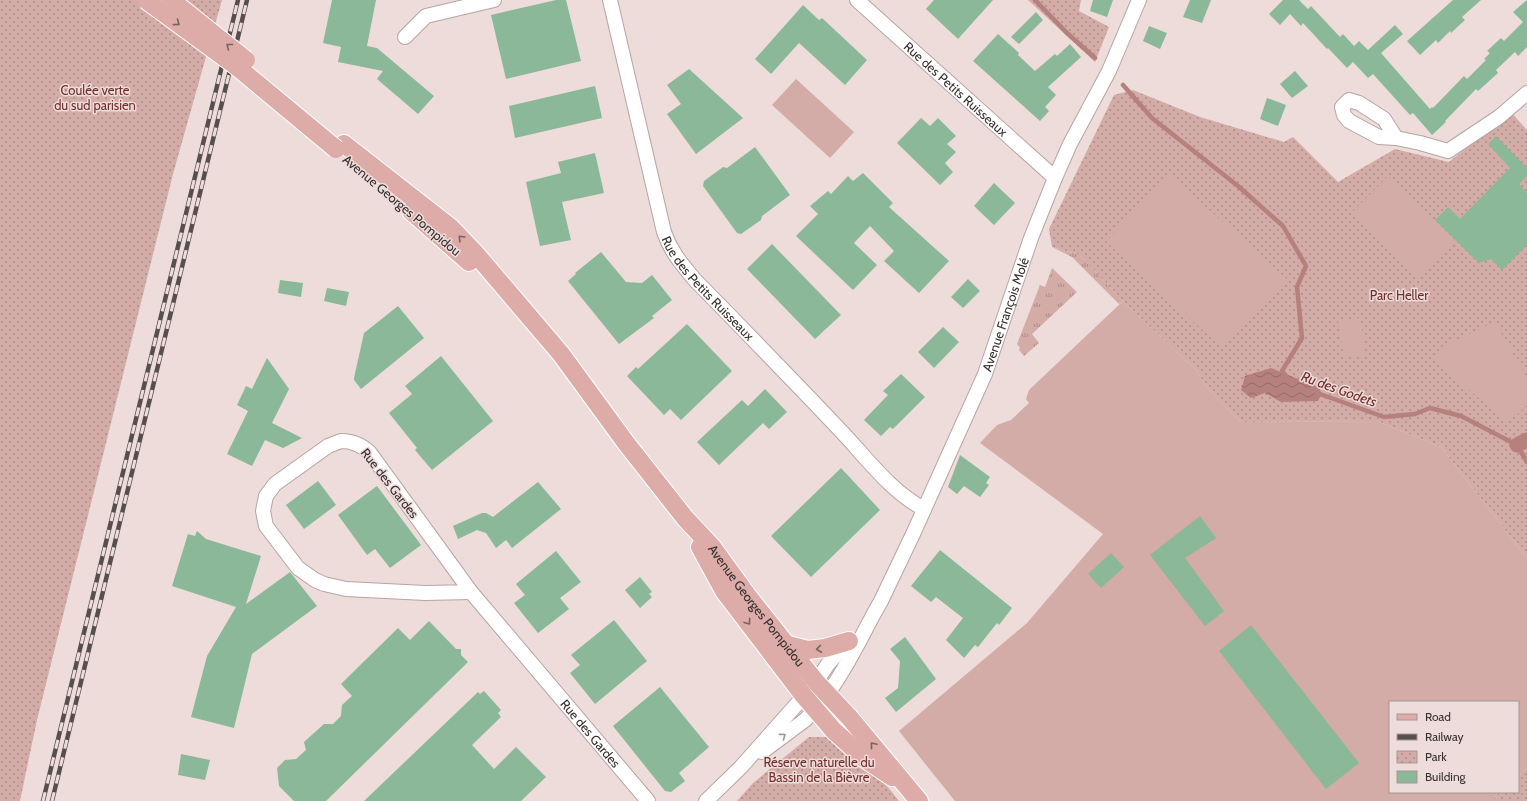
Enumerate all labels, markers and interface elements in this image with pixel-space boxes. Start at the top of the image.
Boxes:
one-way arrow [173,18,180,25]
street label: Rue des Petits Ruisseaux [901,38,1012,140]
one-way arrow [226,43,233,50]
park label: Coulée verte du sud parisien [54,82,136,113]
street label: Avenue Georges Pompidou [340,151,464,259]
street label: Rue des Petits Ruisseaux [658,233,758,344]
one-way arrow [458,235,466,243]
street label: Avenue François Molé [979,255,1032,373]
park label: Parc Heller [1370,287,1429,303]
water label: Ru des Godets [1299,367,1380,411]
street label: Rue des Gardes [358,445,423,522]
street label: Avenue Georges Pompidou [705,541,808,670]
one-way arrow [743,618,750,625]
one-way arrow [816,644,822,653]
street label: Rue des Gardes [557,696,624,771]
legend [1389,701,1519,793]
text: Road [1425,709,1451,724]
text: Railway [1425,729,1463,744]
one-way arrow [779,734,786,741]
one-way arrow [871,743,878,750]
text: Park [1425,749,1447,764]
park label: Réserve naturelle du Bassin de la Bièvre [763,754,875,785]
text: Building [1425,769,1467,784]

